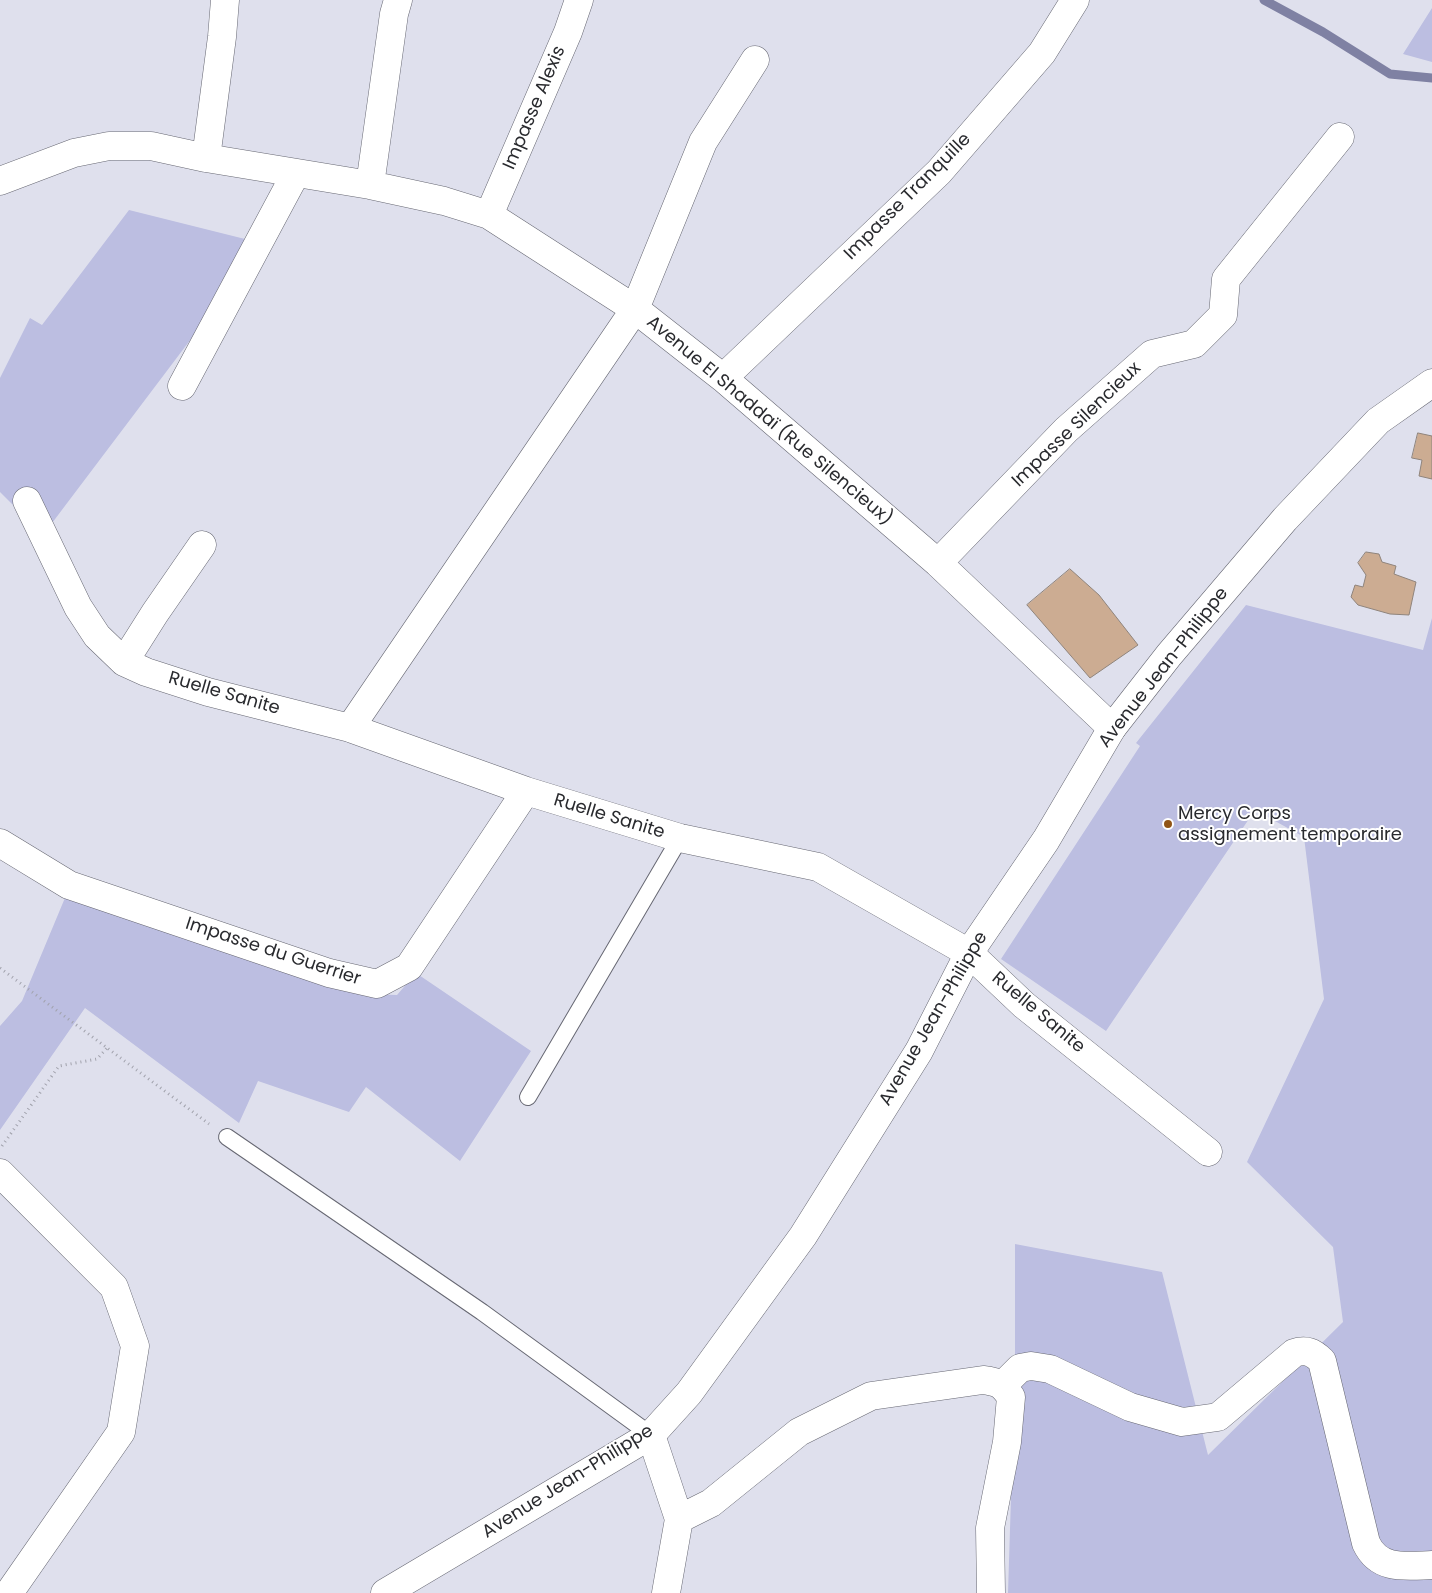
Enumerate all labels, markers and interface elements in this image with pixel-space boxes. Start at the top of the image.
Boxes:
street label: Impasse Alexis [499,43,571,173]
street label: Impasse Tranquille [840,129,976,265]
street label: Avenue El Shaddaï (Rue Silencieux) [642,312,896,530]
street label: Impasse Silencieux [1008,358,1146,492]
street label: Avenue Jean-Philippe [1095,584,1233,752]
street label: Ruelle Sanite [166,668,282,720]
street label: Ruelle Sanite [551,790,667,844]
place label: Mercy Corps assignement temporaire [1178,803,1402,846]
marker: Mercy Corps assignement temporaire [1162,818,1174,830]
street label: Impasse du Guerrier [183,913,363,991]
street label: Avenue Jean-Philippe [875,928,993,1110]
street label: Ruelle Sanite [987,968,1089,1058]
street label: Avenue Jean-Philippe [479,1421,657,1543]

